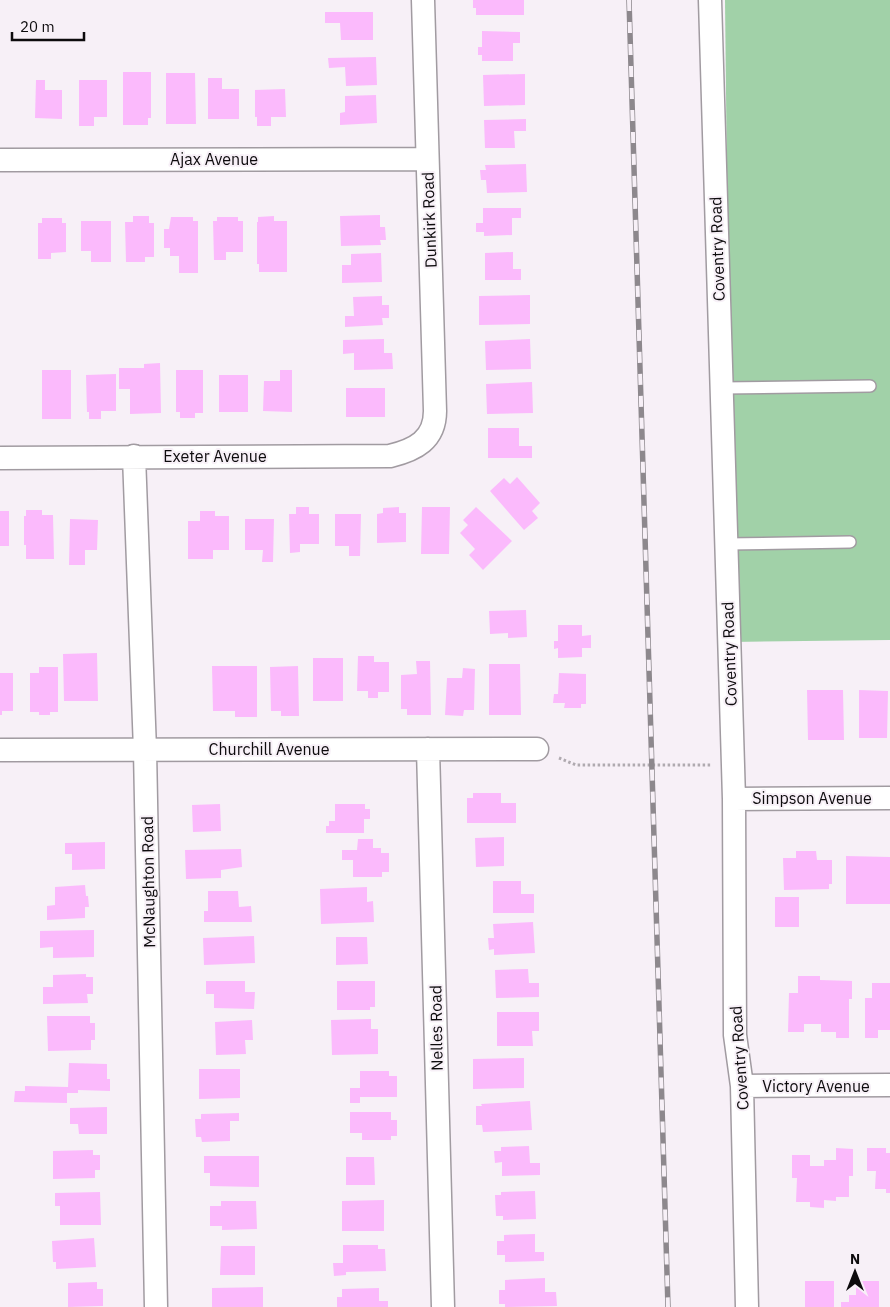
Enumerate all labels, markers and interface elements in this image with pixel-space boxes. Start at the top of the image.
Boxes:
scale bar [12,10,85,42]
text: 20 m [20,17,55,36]
street label: Ajax Avenue [170,149,258,169]
street label: Dunkirk Road [417,172,441,268]
street label: Coventry Road [705,196,729,302]
street label: Exeter Avenue [163,446,267,466]
street label: Coventry Road [717,601,741,707]
street label: Churchill Avenue [209,739,330,759]
street label: Simpson Avenue [752,788,872,808]
street label: McNaughton Road [137,816,159,948]
street label: Nelles Road [425,985,447,1071]
street label: Coventry Road [725,1005,753,1111]
street label: Victory Avenue [762,1076,870,1096]
north arrow [830,1247,880,1297]
text: N [850,1250,860,1268]

